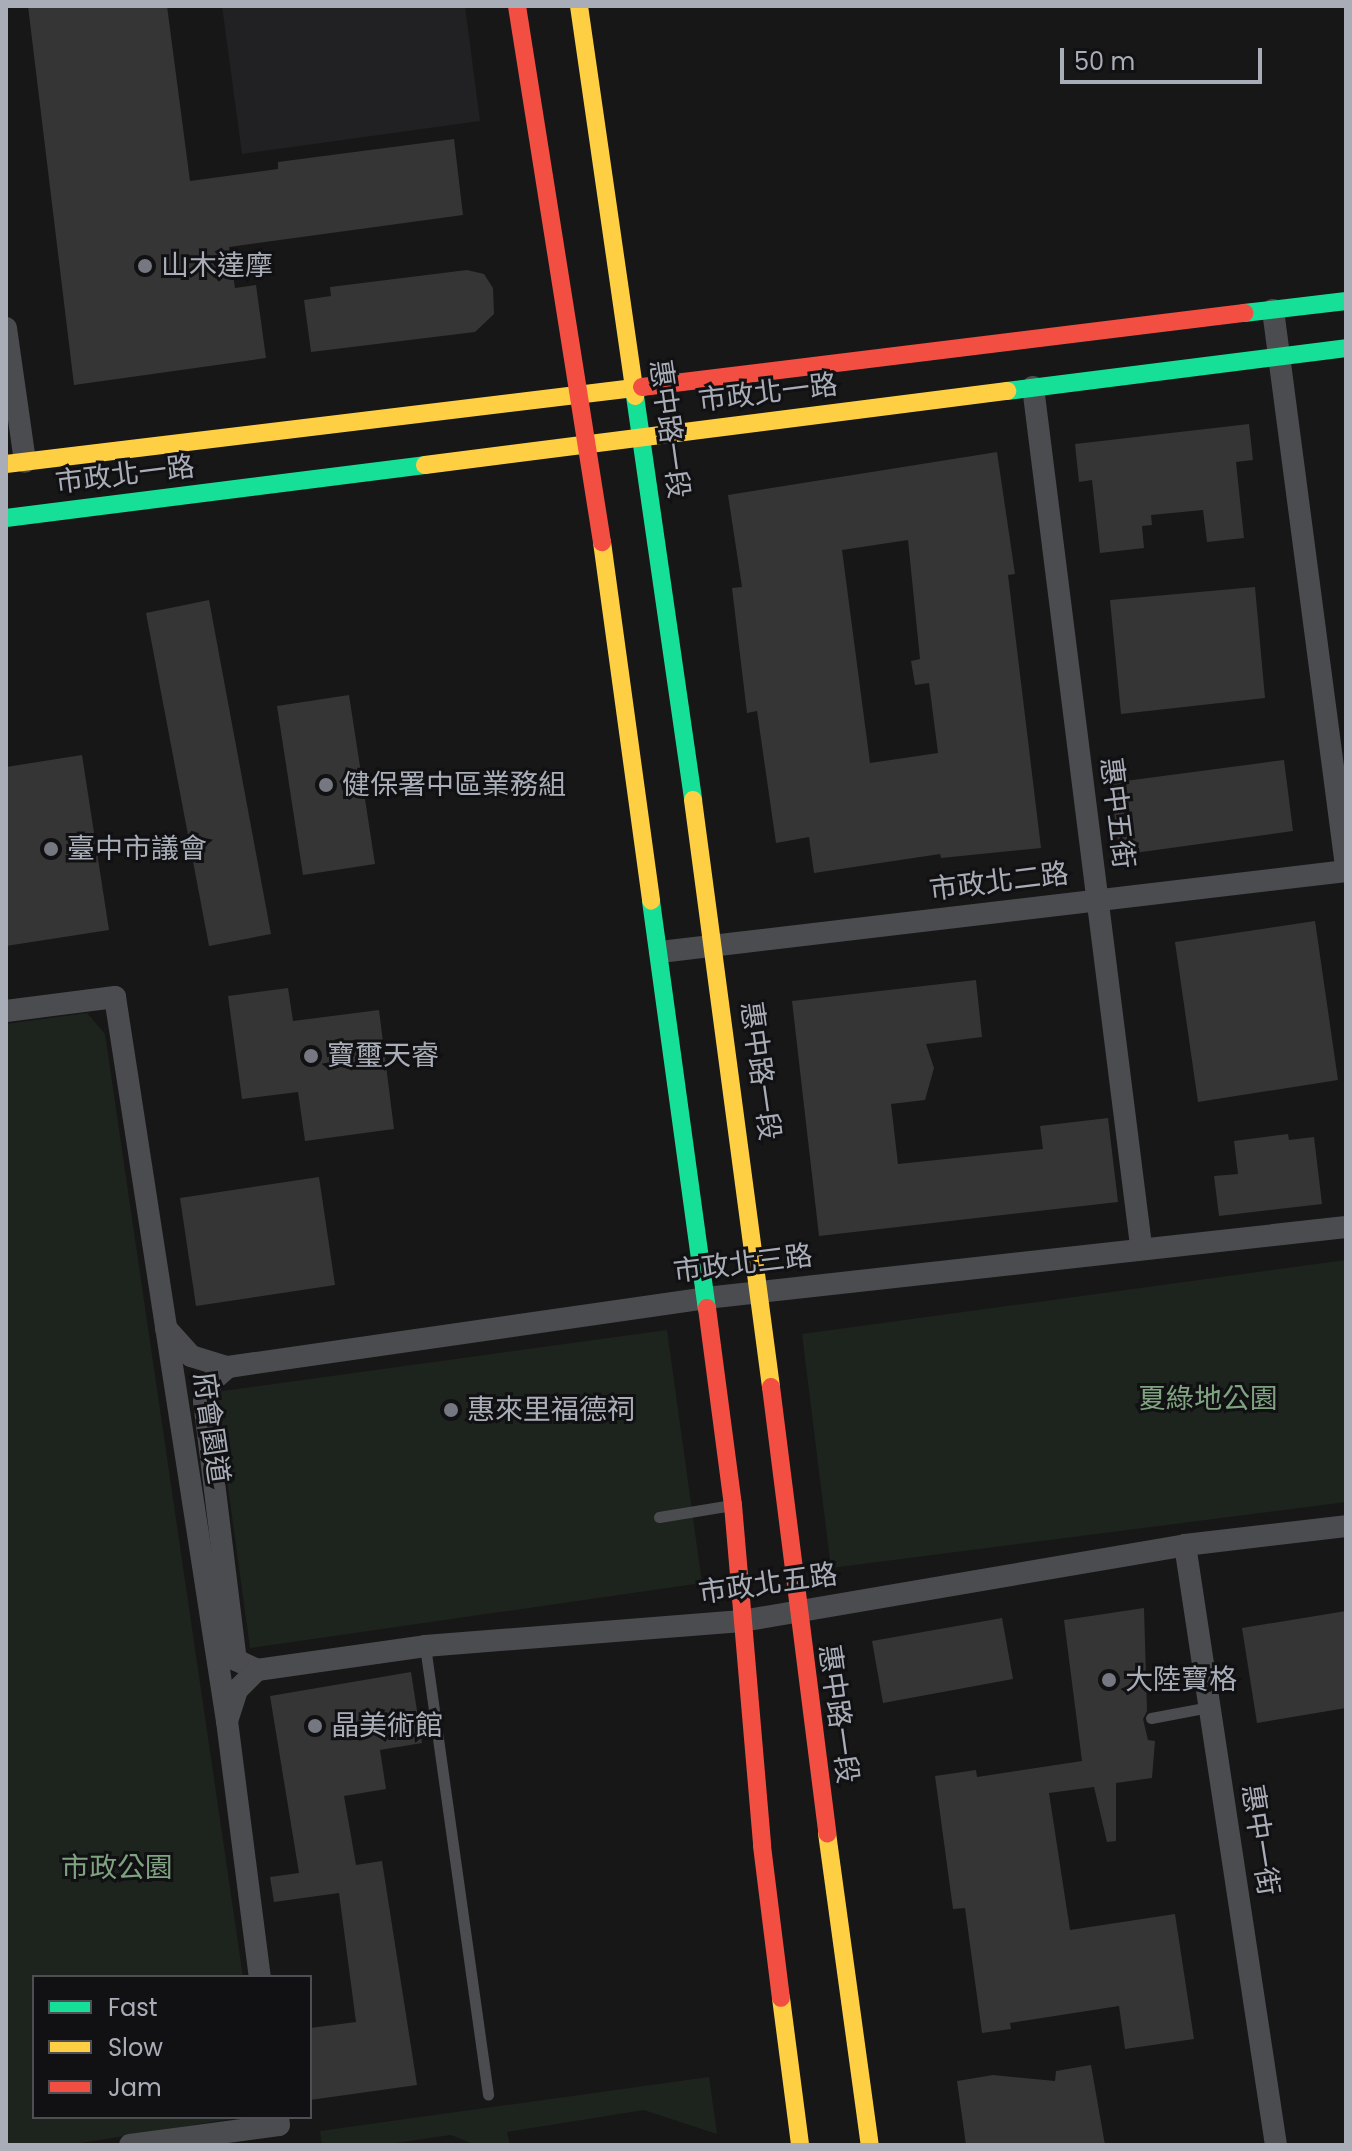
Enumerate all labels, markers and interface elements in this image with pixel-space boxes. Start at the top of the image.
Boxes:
scale bar [1064,32,1266,82]
text: 50 m [1074,45,1135,78]
place label: 山木達摩 [161,249,273,283]
marker: 山木達摩 [136,257,154,275]
street label: 惠中路一段 [643,357,695,501]
street label: 市政北一路 [696,368,840,418]
street label: 市政北一路 [53,450,197,500]
street label: 惠中五街 [1094,755,1140,871]
place label: 健保署中區業務組 [342,768,566,802]
marker: 健保署中區業務組 [317,776,335,794]
place label: 臺中市議會 [67,832,207,866]
marker: 臺中市議會 [42,840,60,858]
street label: 市政北二路 [927,857,1071,907]
street label: 惠中路一段 [734,999,786,1143]
place label: 寶璽天睿 [327,1039,439,1073]
marker: 寶璽天睿 [302,1047,320,1065]
street label: 市政北三路 [671,1239,815,1289]
street label: 府會園道 [187,1370,235,1486]
park label: 夏綠地公園 [1138,1382,1278,1416]
place label: 惠來里福德祠 [467,1393,635,1427]
marker: 惠來里福德祠 [442,1401,460,1419]
street label: 市政北五路 [696,1558,840,1610]
street label: 惠中路一段 [812,1642,864,1786]
place label: 大陸寶格 [1125,1663,1237,1697]
marker: 大陸寶格 [1100,1671,1118,1689]
place label: 晶美術館 [331,1709,443,1743]
marker: 晶美術館 [306,1717,324,1735]
street label: 惠中一街 [1235,1782,1285,1898]
park label: 市政公園 [61,1851,173,1885]
legend [32,1975,312,2119]
text: Fast [108,1991,158,2024]
text: Slow [108,2031,163,2064]
text: Jam [108,2071,162,2104]

